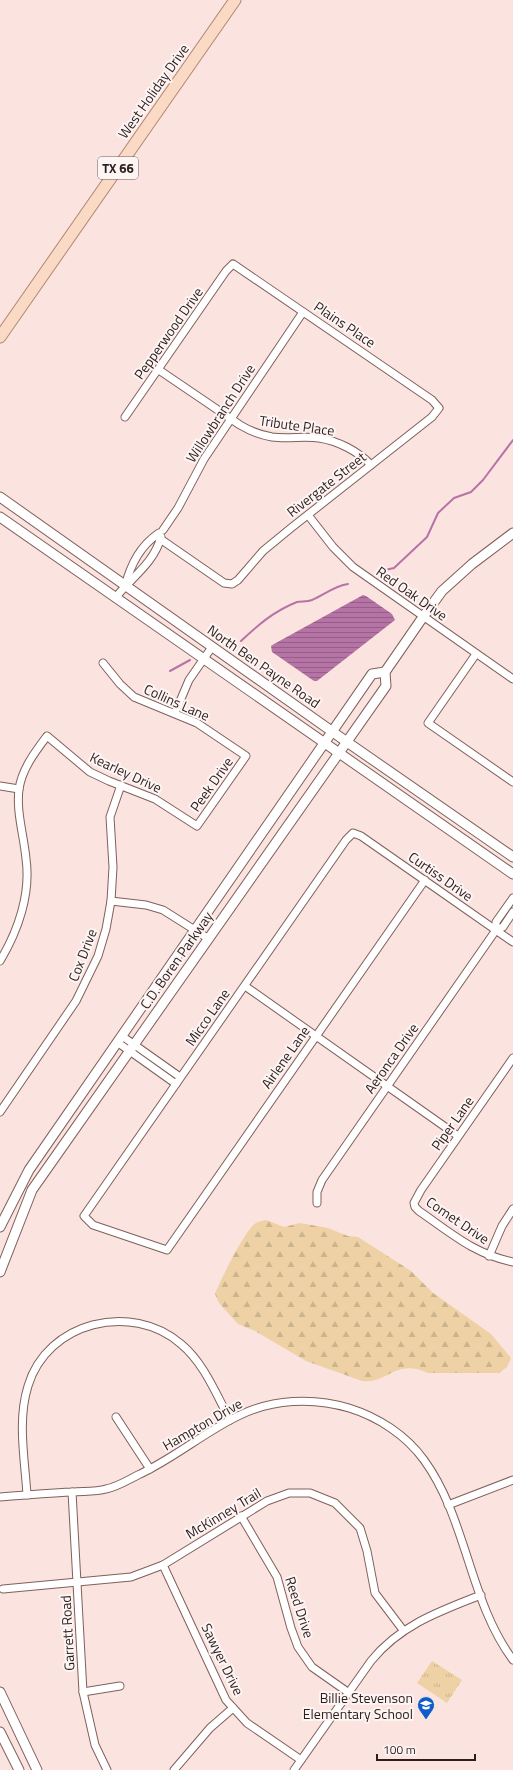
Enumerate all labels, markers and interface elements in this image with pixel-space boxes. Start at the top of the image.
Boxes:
street label: West Holiday Drive [112,39,194,143]
road number: TX 66 [98,157,138,179]
street label: Pepperwood Drive [128,283,208,383]
street label: Plains Place [310,296,380,352]
street label: Willowbranch Drive [180,359,260,467]
street label: Tribute Place [258,409,336,441]
street label: Rivergate Street [282,446,370,522]
street label: Red Oak Drive [372,561,452,625]
street label: North Ben Payne Road [203,619,325,713]
street label: Collins Lane [141,678,213,726]
street label: Kearley Drive [87,746,165,798]
street label: Peek Drive [184,752,238,816]
street label: Curtiss Drive [404,846,478,906]
street label: C.D. Boren Parkway [134,907,218,1013]
street label: Cox Drive [62,926,102,984]
street label: Micco Lane [180,984,234,1050]
street label: Aeronca Drive [359,1018,423,1098]
street label: Airlene Lane [256,1021,314,1093]
street label: Piper Lane [426,1092,478,1154]
street label: Comet Drive [422,1191,494,1249]
street label: Hampton Drive [158,1393,246,1455]
street label: McKinney Trail [181,1482,265,1544]
street label: Reed Drive [280,1573,320,1641]
street label: Garrett Road [55,1595,79,1671]
street label: Sawyer Drive [197,1620,249,1698]
place label: Billie Stevenson Elementary School [303,1687,413,1724]
school or university icon: Billie Stevenson Elementary School [416,1695,436,1720]
scale bar [377,1736,475,1762]
text: 100 m [383,1740,416,1759]

